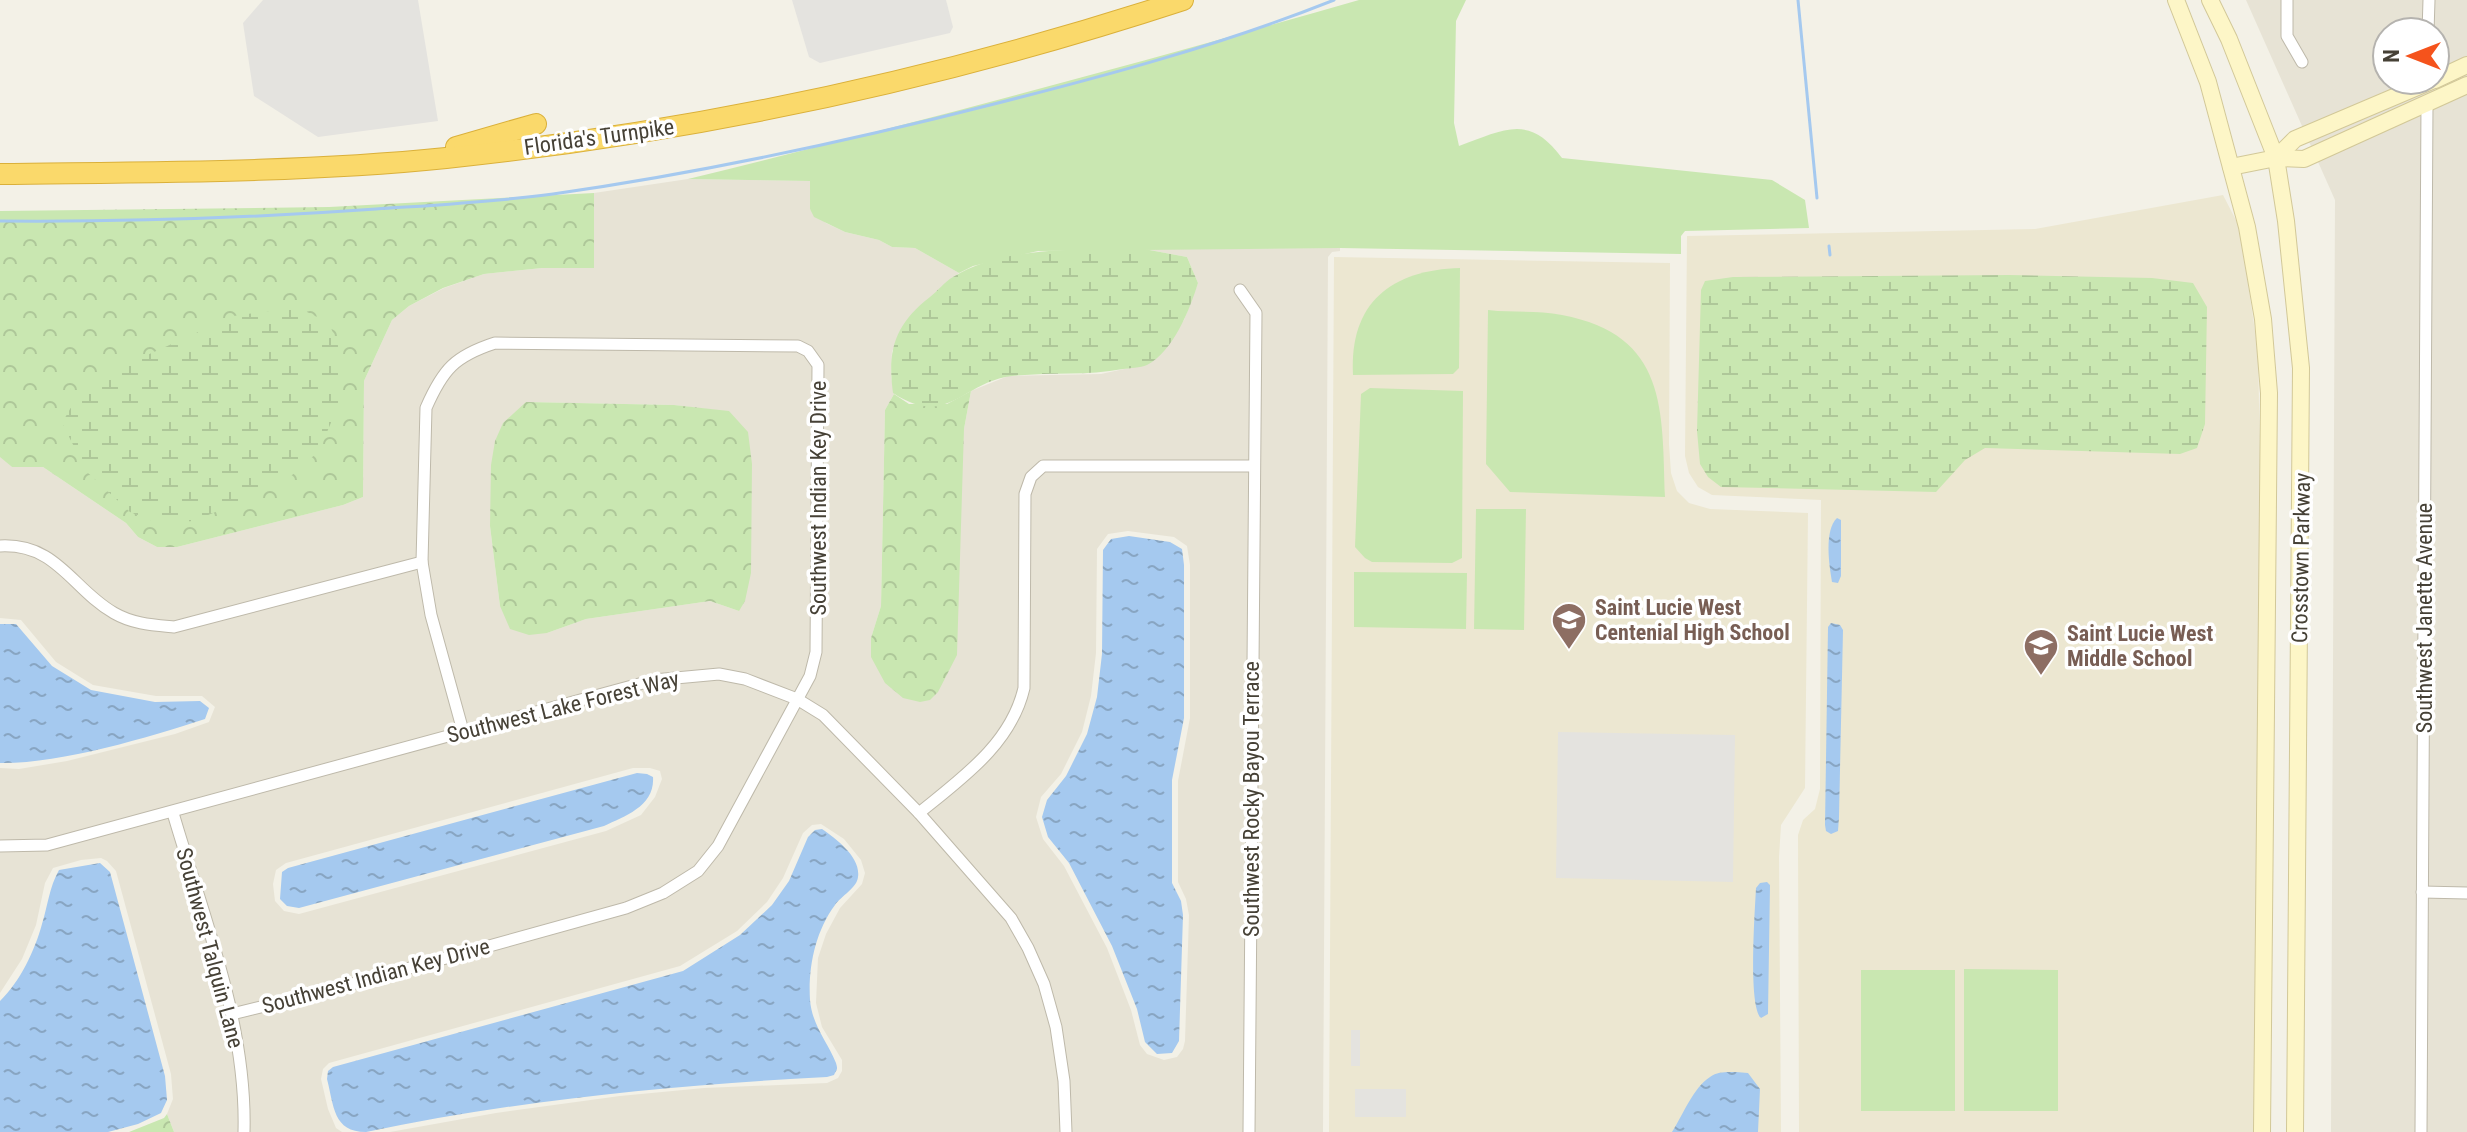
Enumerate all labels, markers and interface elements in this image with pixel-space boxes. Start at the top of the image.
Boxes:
north arrow [2371,16,2451,96]
text: N [2379,49,2404,63]
street label: Florida's Turnpike [522,114,676,160]
street label: Southwest Indian Key Drive [806,381,831,615]
street label: Crosstown Parkway [2287,473,2315,643]
street label: Southwest Janette Avenue [2412,503,2437,733]
place label: Saint Lucie West Centenial High School [1595,595,1790,645]
school or university icon: Saint Lucie West Centenial High School [1550,601,1588,651]
place label: Saint Lucie West Middle School [2067,621,2214,671]
school or university icon: Saint Lucie West Middle School [2022,627,2060,677]
street label: Southwest Rocky Bayou Terrace [1239,661,1264,937]
street label: Southwest Lake Forest Way [444,666,682,748]
street label: Southwest Talquin Lane [171,845,249,1051]
street label: Southwest Indian Key Drive [259,934,493,1018]

